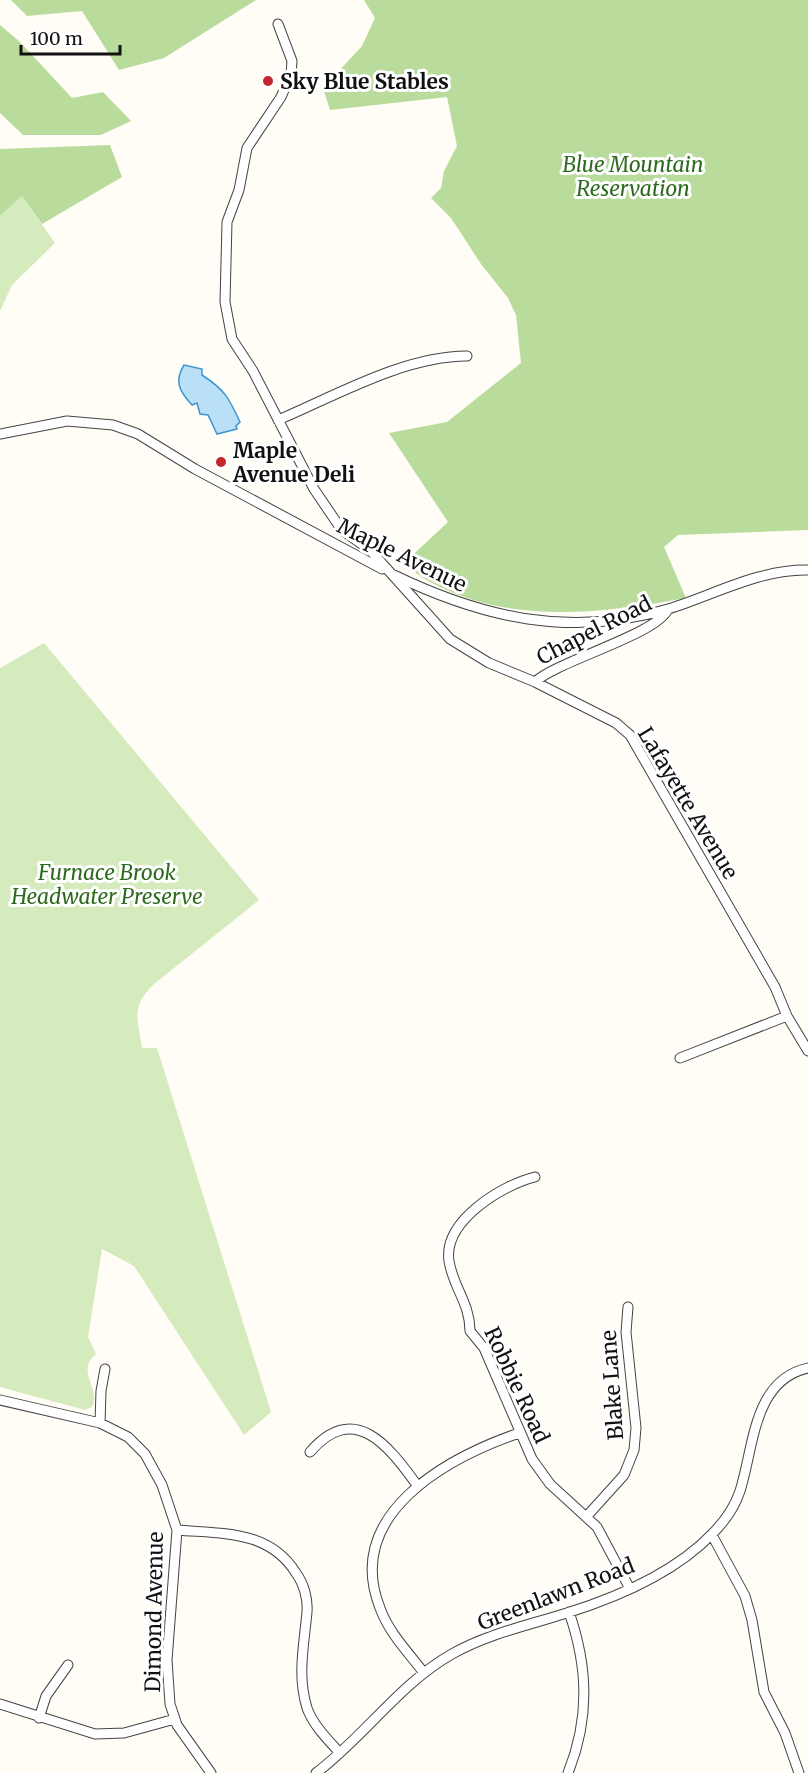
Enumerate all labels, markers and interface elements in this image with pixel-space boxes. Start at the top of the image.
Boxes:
scale bar [21,18,120,56]
text: 100 m [30,27,83,50]
place label: Sky Blue Stables [280,68,449,95]
marker: Sky Blue Stables [261,74,275,88]
park label: Blue Mountain Reservation [563,151,703,202]
place label: Maple Avenue Deli [232,437,355,488]
marker: Maple Avenue Deli [214,455,228,469]
street label: Maple Avenue [333,512,471,598]
street label: Chapel Road [532,589,656,671]
street label: Lafayette Avenue [632,722,744,884]
park label: Furnace Brook Headwater Preserve [10,859,203,910]
street label: Robbie Road [478,1322,556,1448]
street label: Blake Lane [595,1329,629,1441]
street label: Dimond Avenue [139,1531,169,1693]
street label: Greenlawn Road [474,1552,638,1636]

